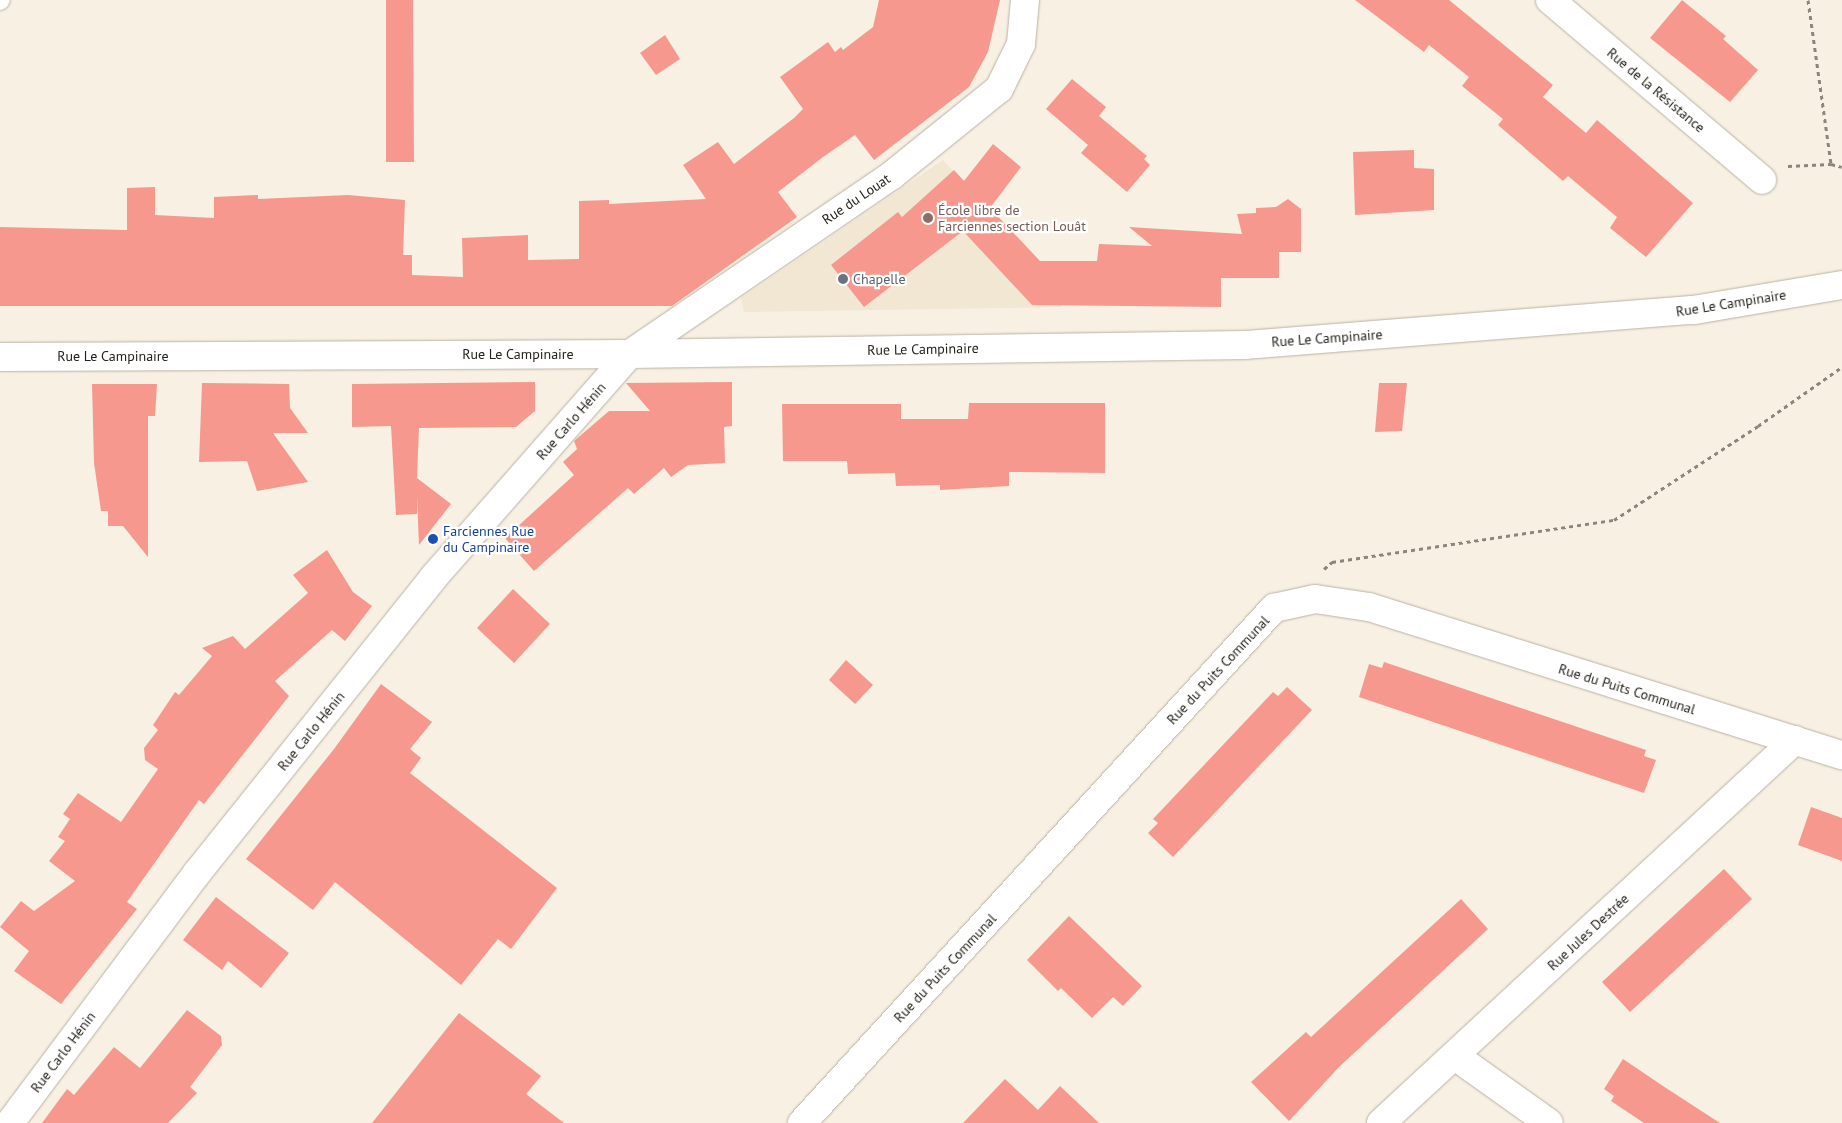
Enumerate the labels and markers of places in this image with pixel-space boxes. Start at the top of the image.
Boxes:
place label: École libre de Farciennes section Louât [938,202,1086,234]
marker: École libre de Farciennes section Louât [922,212,934,224]
place label: Chapelle [853,271,906,287]
marker: Chapelle [837,273,849,285]
place label: Farciennes Rue du Campinaire [443,523,534,556]
marker: Farciennes Rue du Campinaire [427,533,439,545]

